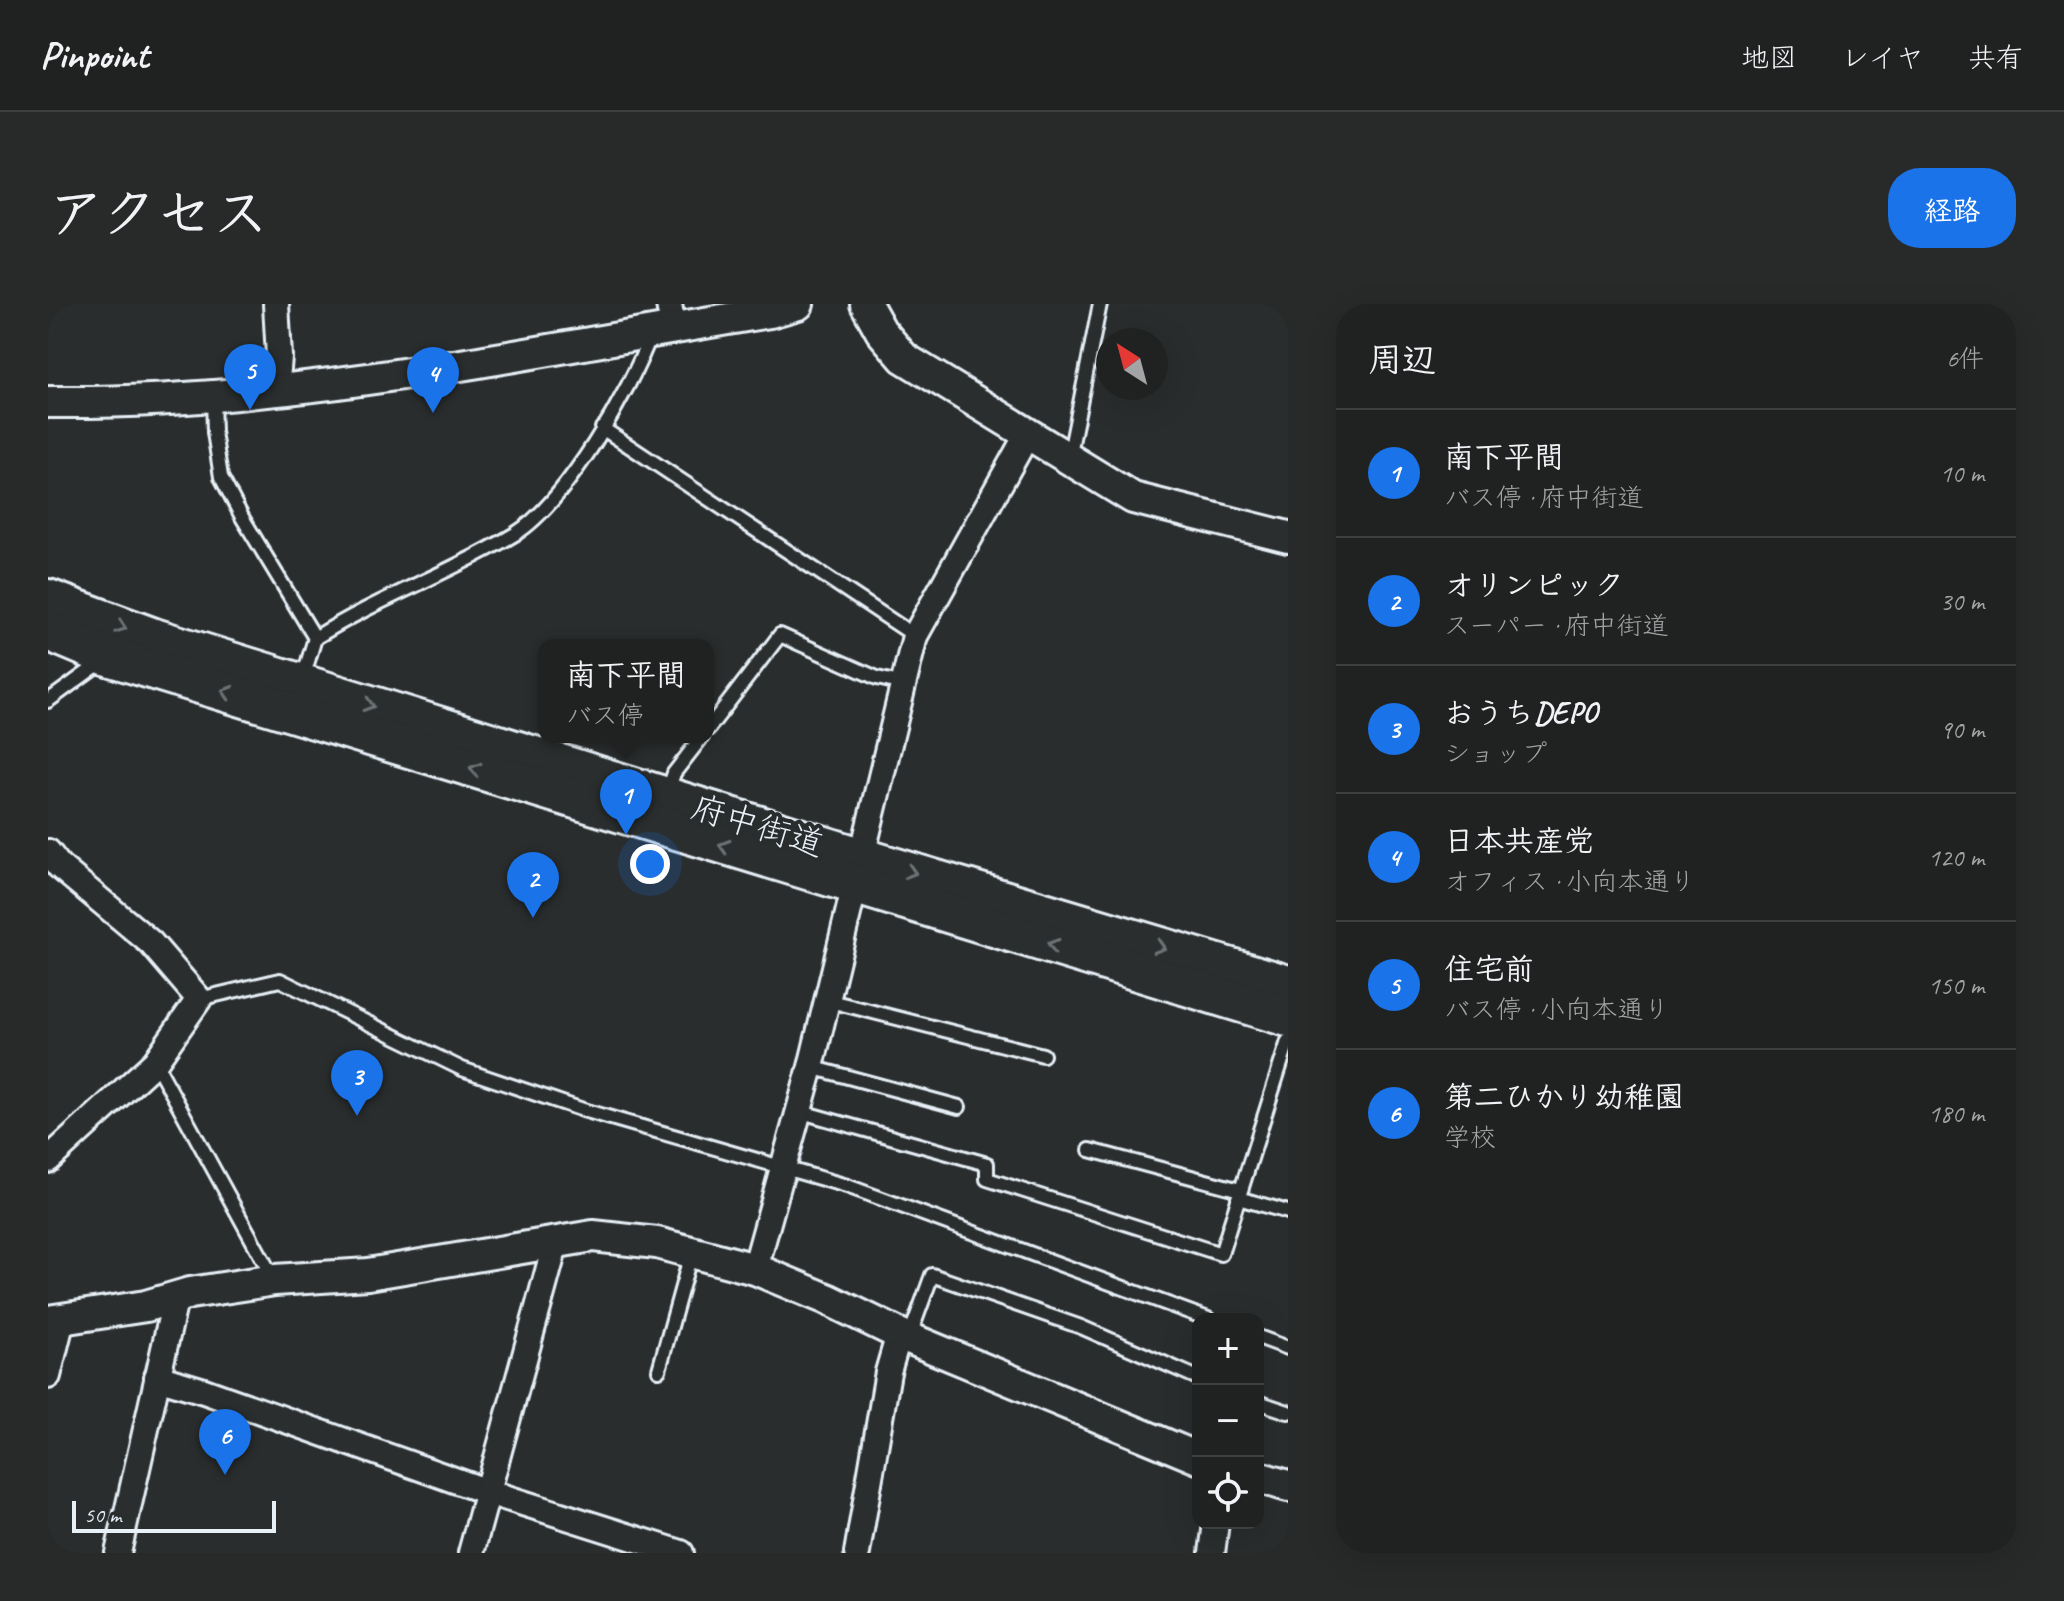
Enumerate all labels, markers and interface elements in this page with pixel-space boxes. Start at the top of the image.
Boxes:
text: Pinpoint [40,32,149,79]
text: 地図 [1741,40,1797,75]
text: レイヤ [1841,40,1924,75]
text: 共有 [1968,40,2024,75]
button: 経路 [1888,168,2016,248]
text: アクセス [48,178,269,249]
north arrow [1096,328,1168,400]
text: 周辺 [1368,338,1436,381]
text: 6件 [1946,342,1984,375]
pin: 5 [224,344,276,410]
pin: 4 [407,347,459,413]
text: 南下平間 [1444,438,1564,476]
text: 1 [1388,457,1400,490]
text: 10 m [1940,457,1984,490]
text: バス停 · 府中街道 [1444,481,1643,514]
text: オリンピック [1444,566,1624,604]
text: 2 [1388,585,1400,618]
text: 30 m [1940,585,1984,618]
text: スーパー · 府中街道 [1444,609,1668,642]
one-way arrow [113,617,127,634]
popup [538,639,714,743]
text: 南下平間 [566,656,686,694]
one-way arrow [220,686,234,702]
text: おうちDEPO [1444,694,1597,732]
one-way arrow [361,696,375,712]
text: バス停 [566,699,644,732]
text: 3 [1388,713,1400,746]
text: 90 m [1940,713,1984,746]
text: ショップ [1444,737,1547,770]
one-way arrow [469,762,482,778]
pin: 1 [600,769,652,835]
street label: 府中街道 [687,785,829,866]
text: 日本共産党 [1444,822,1594,860]
one-way arrow [717,839,731,855]
text: 4 [1388,841,1400,874]
text: 120 m [1928,841,1984,874]
your location [630,844,670,884]
pin: 2 [507,852,559,918]
one-way arrow [904,863,918,879]
text: オフィス · 小向本通り [1444,865,1695,898]
one-way arrow [1046,938,1060,954]
one-way arrow [1153,938,1167,954]
text: 住宅前 [1444,950,1534,988]
text: 5 [1388,969,1400,1002]
text: 150 m [1928,969,1984,1002]
text: バス停 · 小向本通り [1444,993,1669,1026]
pin: 3 [331,1050,383,1116]
text: 第二ひかり幼稚園 [1444,1078,1684,1116]
text: 6 [1388,1097,1400,1130]
text: 180 m [1928,1097,1984,1130]
text: 学校 [1444,1121,1496,1154]
map controls [1192,1313,1264,1529]
button: + [1192,1313,1264,1385]
button: − [1192,1385,1264,1457]
pin: 6 [199,1409,251,1475]
button: locate [1192,1457,1264,1529]
scale bar [72,1497,276,1533]
text: 50 m [84,1501,121,1529]

